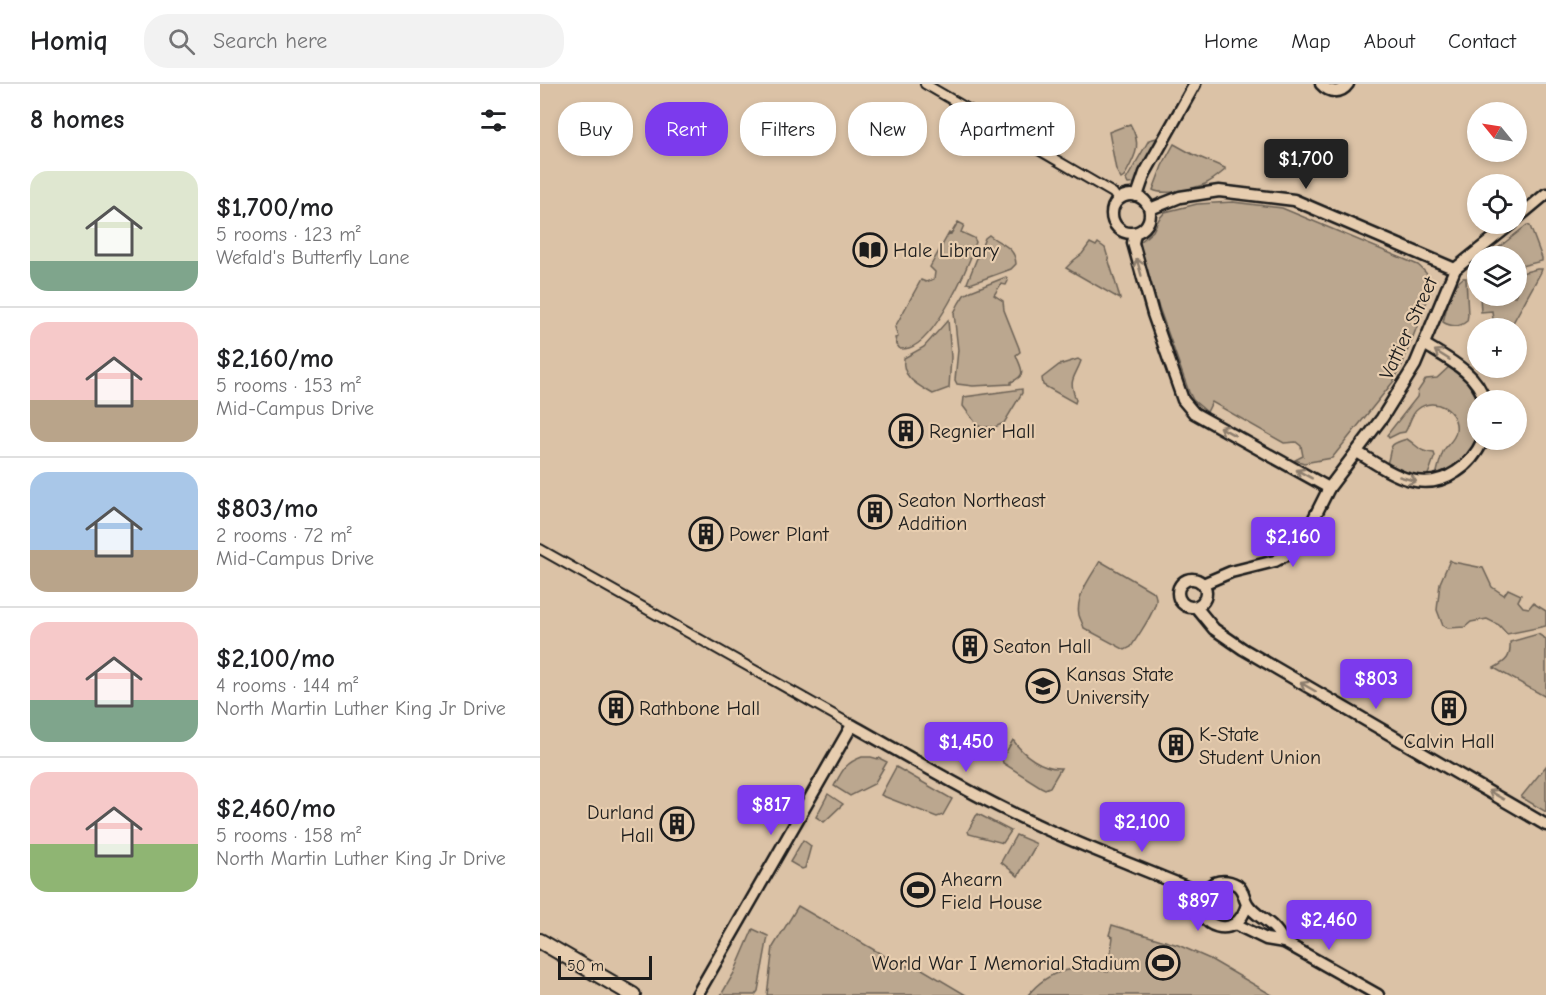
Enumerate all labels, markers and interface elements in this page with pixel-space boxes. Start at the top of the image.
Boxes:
search box [144,14,564,68]
text: Homiq [30,25,108,57]
icon: search [165,25,198,58]
text: Search here [213,28,327,54]
text: Home [1204,29,1258,53]
text: Map [1291,29,1331,53]
text: About [1364,29,1415,53]
text: Contact [1448,29,1516,53]
chip: Buy [558,102,633,156]
chip: Rent [645,102,728,156]
chip: Filters [740,102,836,156]
chip: New [848,102,927,156]
chip: Apartment [939,102,1075,156]
north arrow [1467,102,1527,162]
map controls [1467,102,1527,450]
icon: filters [477,104,510,137]
text: 8 homes [30,105,124,135]
pin: $1,700 [1257,139,1355,190]
text: $1,700 [1278,147,1334,170]
button: locate [1467,174,1527,234]
text: $1,700/mo [216,193,334,223]
icon: home [78,195,150,267]
text: 5 rooms · 123 m² [216,223,361,246]
library icon: Hale Library [852,232,888,268]
place label: Hale Library [893,239,999,262]
text: Wefald's Butterfly Lane [216,246,410,269]
button: layers [1467,246,1527,306]
one-way arrow [1133,258,1145,277]
street label: Vattier Street [1375,272,1443,383]
button: + [1467,318,1527,378]
text: $2,160/mo [216,344,334,374]
icon: home [78,346,150,418]
one-way arrow [1434,349,1451,361]
text: 5 rooms · 153 m² [216,374,361,397]
button: − [1467,390,1527,450]
text: Mid-Campus Drive [216,397,374,420]
building icon: Regnier Hall [888,413,924,449]
place label: Regnier Hall [929,420,1035,443]
one-way arrow [1219,425,1236,437]
one-way arrow [1295,468,1313,479]
one-way arrow [1398,474,1417,485]
place label: Seaton Northeast Addition [898,489,1047,535]
text: $803/mo [216,494,318,524]
building icon: Seaton Northeast Addition [857,494,893,530]
icon: home [78,496,150,568]
building icon: Power Plant [688,516,724,552]
pin: $2,160 [1244,517,1342,568]
place label: Power Plant [729,523,830,546]
text: 2 rooms · 72 m² [216,524,352,547]
text: $2,160 [1265,525,1321,548]
text: Mid-Campus Drive [216,547,374,570]
building icon: Seaton Hall [952,628,988,664]
place label: Seaton Hall [993,635,1091,658]
text: $2,100/mo [216,644,335,674]
icon: home [78,646,150,718]
pin: $803 [1340,659,1412,710]
place label: Kansas State University [1066,663,1174,709]
text: $803 [1354,667,1398,690]
school or university icon: Kansas State University [1025,668,1061,704]
text: 4 rooms · 144 m² [216,674,358,697]
one-way arrow [1300,681,1317,693]
building icon: Rathbone Hall [598,690,634,726]
building icon: Calvin Hall [1431,690,1467,726]
text: North Martin Luther King Jr Drive [216,697,506,720]
place label: Rathbone Hall [639,697,760,720]
pin: $1,450 [917,722,1015,773]
place label: K-State Student Union [1199,723,1321,769]
building icon: K-State Student Union [1158,727,1194,763]
text: $1,450 [938,730,994,753]
place label: Calvin Hall [1403,730,1495,753]
pin: $817 [735,785,807,836]
one-way arrow [1487,789,1505,800]
text: $817 [751,793,791,816]
text: $2,460/mo [216,794,336,824]
icon: home [78,796,150,868]
place label: Durland Hall [587,801,654,847]
pin: $2,100 [1093,802,1191,853]
building icon: Durland Hall [659,806,695,842]
text: $2,100 [1114,810,1170,833]
text: 5 rooms · 158 m² [216,824,361,847]
text: North Martin Luther King Jr Drive [216,847,506,870]
place label: Ahearn Field House [941,868,1042,914]
sports icon: Ahearn Field House [900,872,936,908]
pin: $897 [1162,881,1234,932]
text: $897 [1177,889,1219,912]
pin: $2,460 [1280,900,1378,951]
text: $2,460 [1300,908,1358,931]
sports icon: World War I Memorial Stadium [1145,945,1181,981]
place label: World War I Memorial Stadium [872,952,1140,975]
scale bar [558,953,652,980]
text: 50 m [567,957,604,975]

